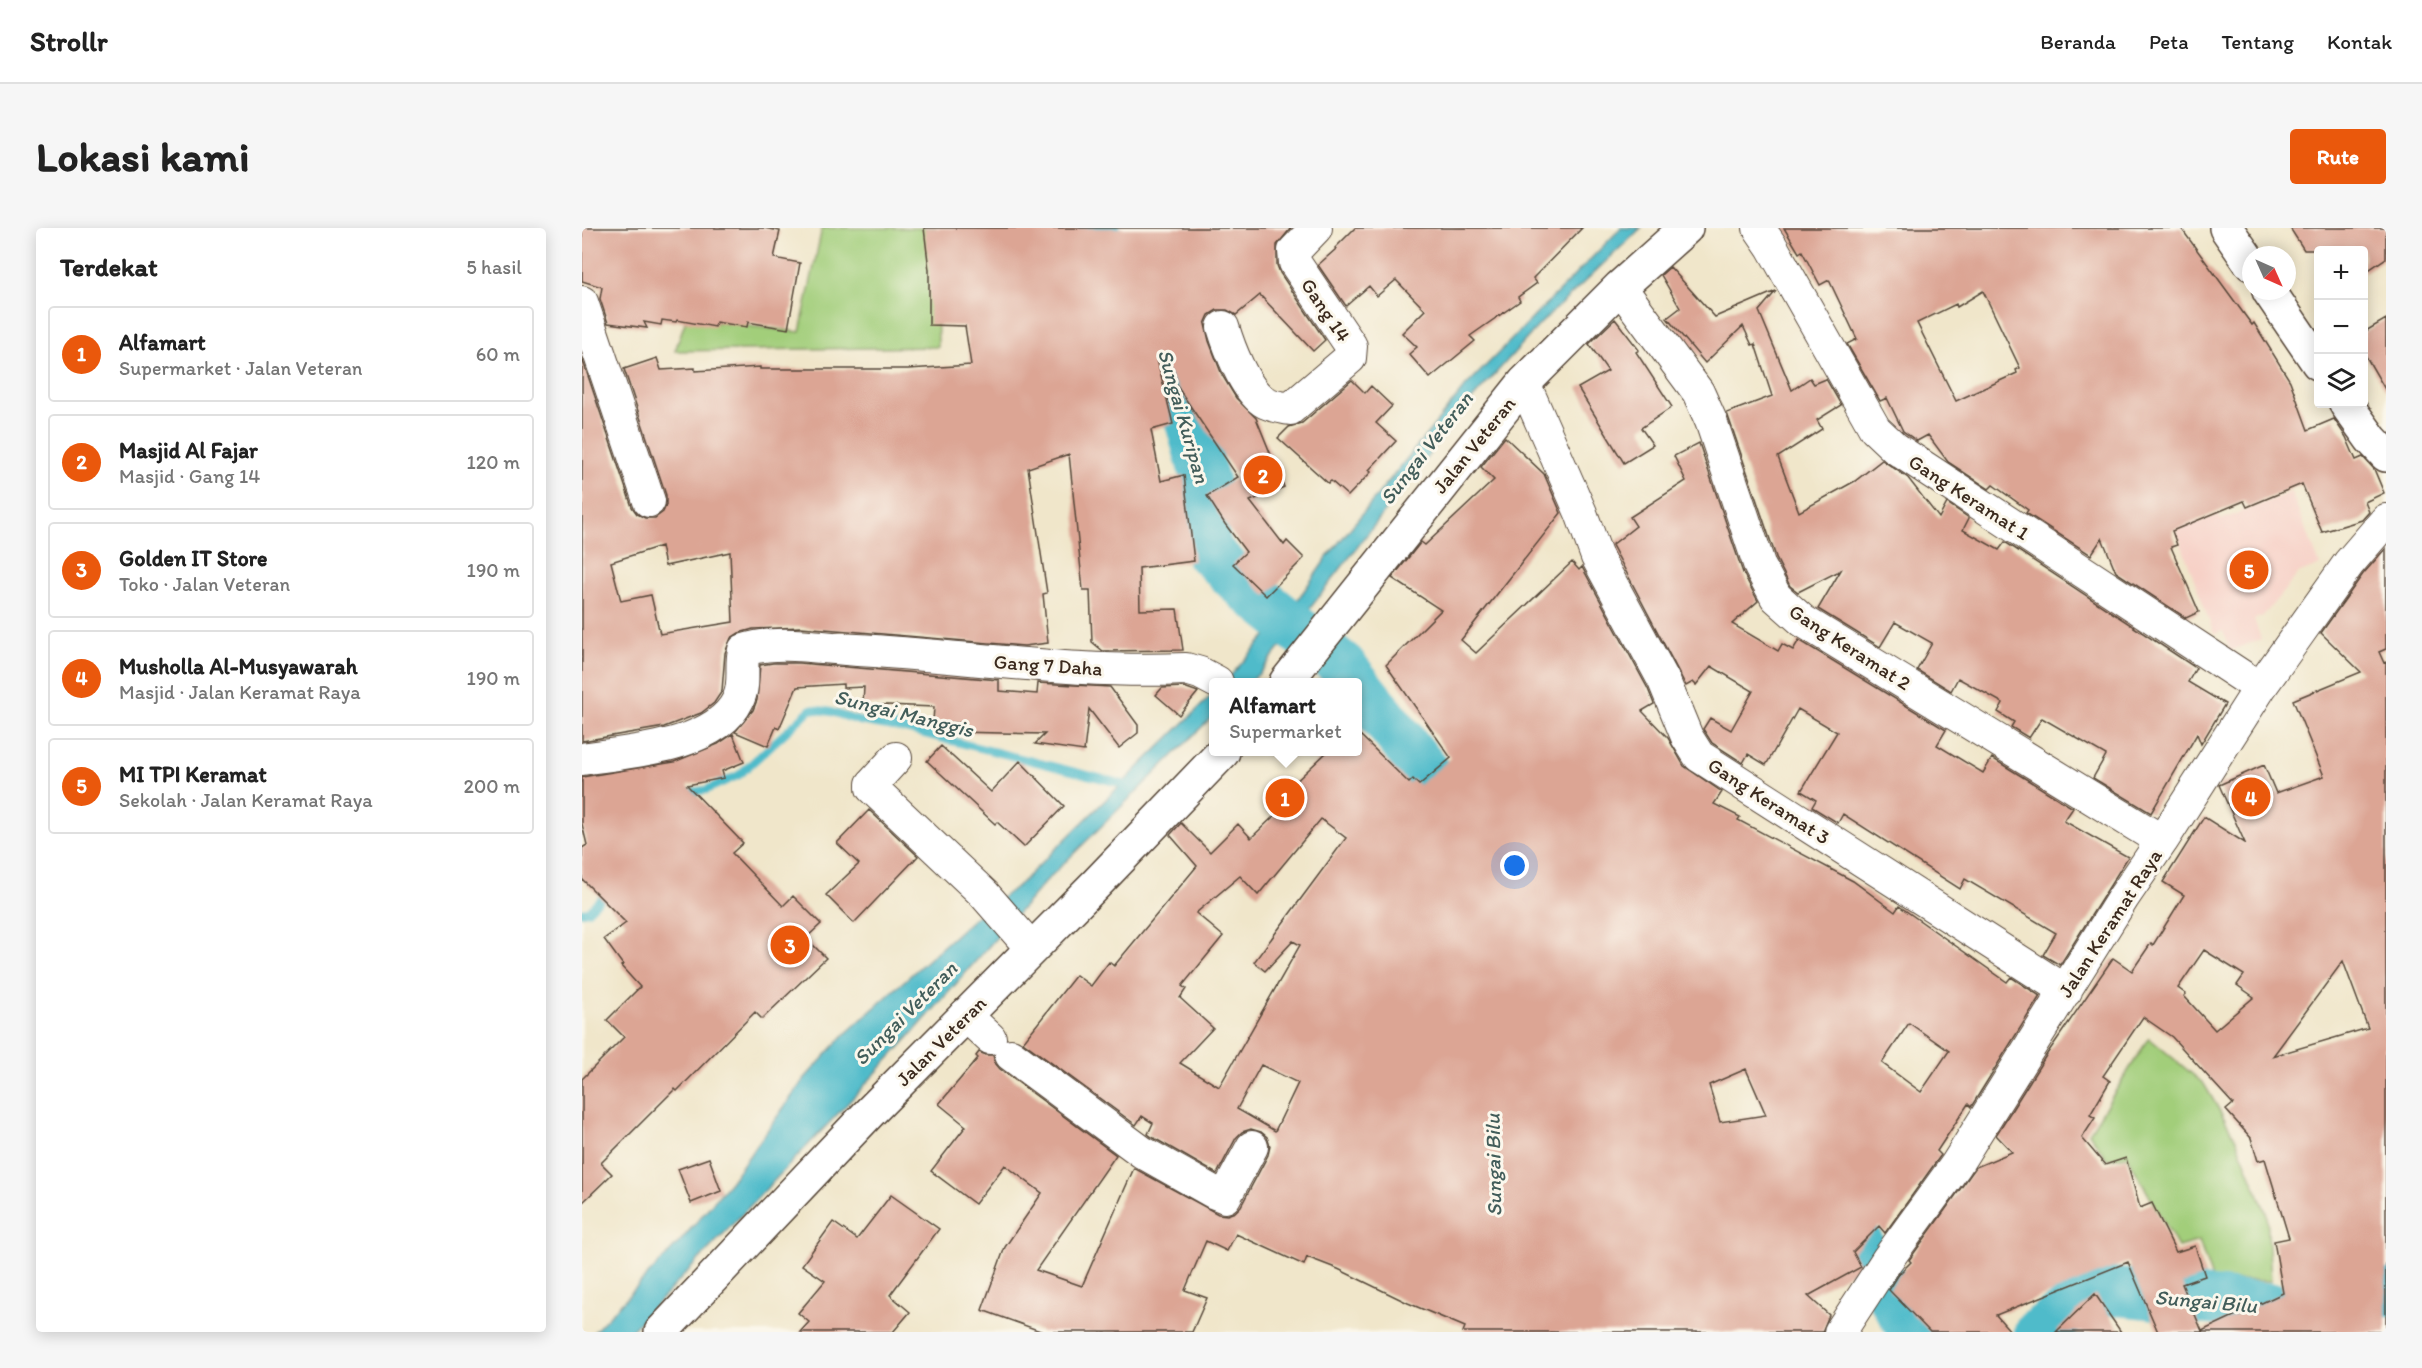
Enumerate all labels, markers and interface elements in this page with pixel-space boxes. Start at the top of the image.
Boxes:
text: Strollr [30,24,108,58]
text: Beranda [2040,29,2116,54]
text: Peta [2149,29,2189,54]
text: Tentang [2222,29,2294,54]
text: Kontak [2327,29,2392,54]
button: Rute [2290,129,2386,184]
text: Lokasi kami [36,131,250,182]
north arrow [2242,246,2296,300]
map controls [2314,246,2368,408]
button: + [2314,246,2368,300]
text: Terdekat [60,251,158,283]
text: 5 hasil [466,255,522,279]
street label: Gang 14 [1296,274,1356,346]
button: − [2314,300,2368,354]
text: Alfamart [119,329,205,356]
text: 1 [77,342,86,366]
text: 60 m [476,342,520,366]
water label: Sungai Kuripan [1153,346,1215,487]
button: layers [2314,354,2368,408]
text: Supermarket · Jalan Veteran [119,356,362,380]
water label: Sungai Veteran [1374,386,1478,509]
street label: Jalan Veteran [1428,392,1520,498]
text: Masjid Al Fajar [119,437,258,464]
street label: Gang Keramat 1 [1904,449,2034,545]
text: 2 [76,450,87,474]
text: 120 m [467,450,520,474]
pin: 2 [1244,452,1282,498]
text: Masjid · Gang 14 [119,464,260,488]
text: Golden IT Store [119,545,267,572]
pin: 5 [2230,548,2268,592]
text: 3 [76,558,87,582]
text: 190 m [467,558,520,582]
text: Toko · Jalan Veteran [119,572,290,596]
street label: Gang Keramat 2 [1785,599,1916,696]
street label: Gang 7 Daha [993,649,1103,681]
text: Musholla Al-Musyawarah [119,653,358,680]
text: 4 [75,666,88,690]
text: 190 m [467,666,520,690]
popup [1209,678,1362,756]
text: Masjid · Jalan Keramat Raya [119,680,361,704]
water label: Sungai Manggis [832,684,976,742]
text: Alfamart [1229,692,1316,719]
text: Supermarket [1229,719,1342,743]
street label: Gang Keramat 3 [1703,753,1835,849]
text: MI TPI Keramat [119,761,267,788]
text: 5 [76,774,87,798]
text: 200 m [464,774,520,798]
pin: 4 [2232,774,2270,820]
pin: 1 [1266,776,1304,820]
text: Sekolah · Jalan Keramat Raya [119,788,373,812]
street label: Jalan Keramat Raya [2053,844,2167,1002]
your location [1500,851,1529,880]
pin: 3 [770,922,810,968]
water label: Sungai Veteran [848,955,963,1070]
street label: Jalan Veteran [891,991,991,1091]
water label: Sungai Bilu [1480,1113,1506,1217]
water label: Sungai Bilu [2154,1284,2259,1318]

